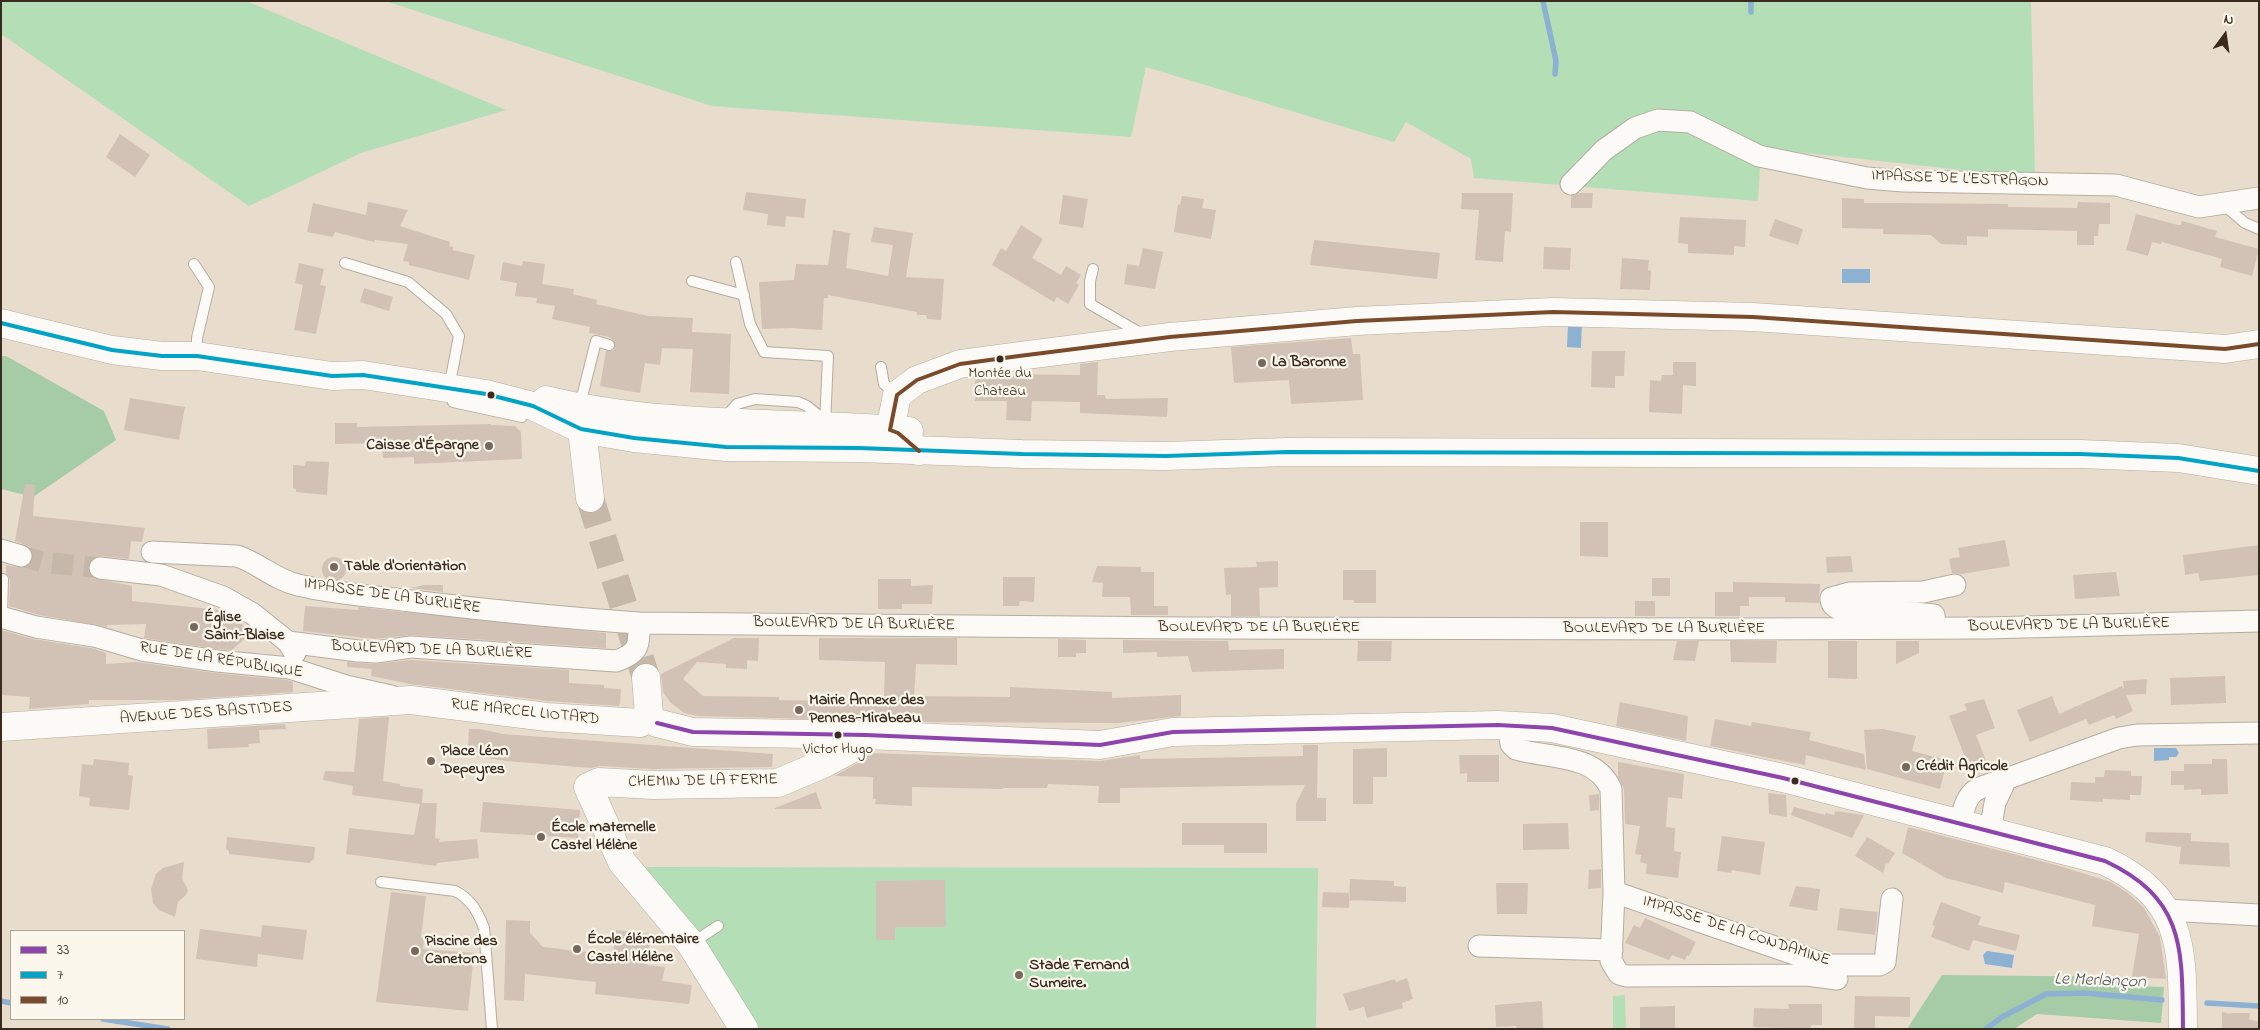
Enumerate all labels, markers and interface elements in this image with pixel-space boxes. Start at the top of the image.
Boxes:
text: N [2222,9,2236,31]
north arrow [2200,10,2250,60]
street label: IMPASSE DE L’ESTRAGON [1871,167,2049,193]
place label: La Baronne [1272,353,1346,373]
marker: Montée du Chateau [995,354,1005,364]
marker: La Baronne [1256,357,1268,369]
place label: Montée du Chateau [968,366,1032,401]
unlabelled marker [486,390,496,400]
place label: Caisse d'Épargne [366,436,479,456]
marker: Caisse d'Épargne [483,440,495,452]
place label: Table d'Orientation [344,557,466,577]
marker: Table d'Orientation [328,561,340,573]
street label: IMPASSE DE LA BURLIÈRE [302,575,482,619]
place label: Église Saint-Blaise [204,608,284,646]
street label: BOULEVARD DE LA BURLIÈRE [753,614,955,636]
street label: BOULEVARD DE LA BURLIÈRE [1968,615,2170,637]
street label: BOULEVARD DE LA BURLIÈRE [1158,618,1360,638]
street label: BOULEVARD DE LA BURLIÈRE [1563,619,1765,639]
marker: Église Saint-Blaise [188,621,200,633]
street label: BOULEVARD DE LA BURLIÈRE [331,638,533,664]
street label: RUE DE LA RÉPUBLIQUE [138,639,304,683]
place label: Mairie Annexe des Pennes-Mirabeau [809,691,925,729]
street label: RUE MARCEL LIOTARD [450,696,600,730]
street label: AVENUE DES BASTIDES [119,698,293,730]
marker: Mairie Annexe des Pennes-Mirabeau [793,704,805,716]
marker: Victor Hugo [833,730,843,740]
place label: Place Léon Depeyres [441,742,508,780]
place label: Victor Hugo [803,742,873,760]
marker: Place Léon Depeyres [425,755,437,767]
place label: Crédit Agricole [1916,757,2008,777]
marker: Crédit Agricole [1900,761,1912,773]
street label: CHEMIN DE LA FERME [628,771,778,793]
unlabelled marker [1790,776,1800,786]
place label: École maternelle Castel Hélène [551,818,656,856]
marker: École maternelle Castel Hélène [535,831,547,843]
street label: IMPASSE DE LA CONDAMINE [1640,893,1832,971]
legend [10,930,185,1020]
place label: École élémentaire Castel Hélène [587,930,699,968]
place label: Piscine des Canetons [425,932,498,970]
text: 33 [57,939,69,961]
marker: École élémentaire Castel Hélène [571,943,583,955]
marker: Piscine des Canetons [409,945,421,957]
place label: Stade Fernand Sumeire. [1029,956,1129,994]
text: 7 [57,964,63,986]
marker: Stade Fernand Sumeire. [1013,969,1025,981]
water label: Le Merlançon [2054,970,2146,994]
text: 10 [57,989,68,1011]

